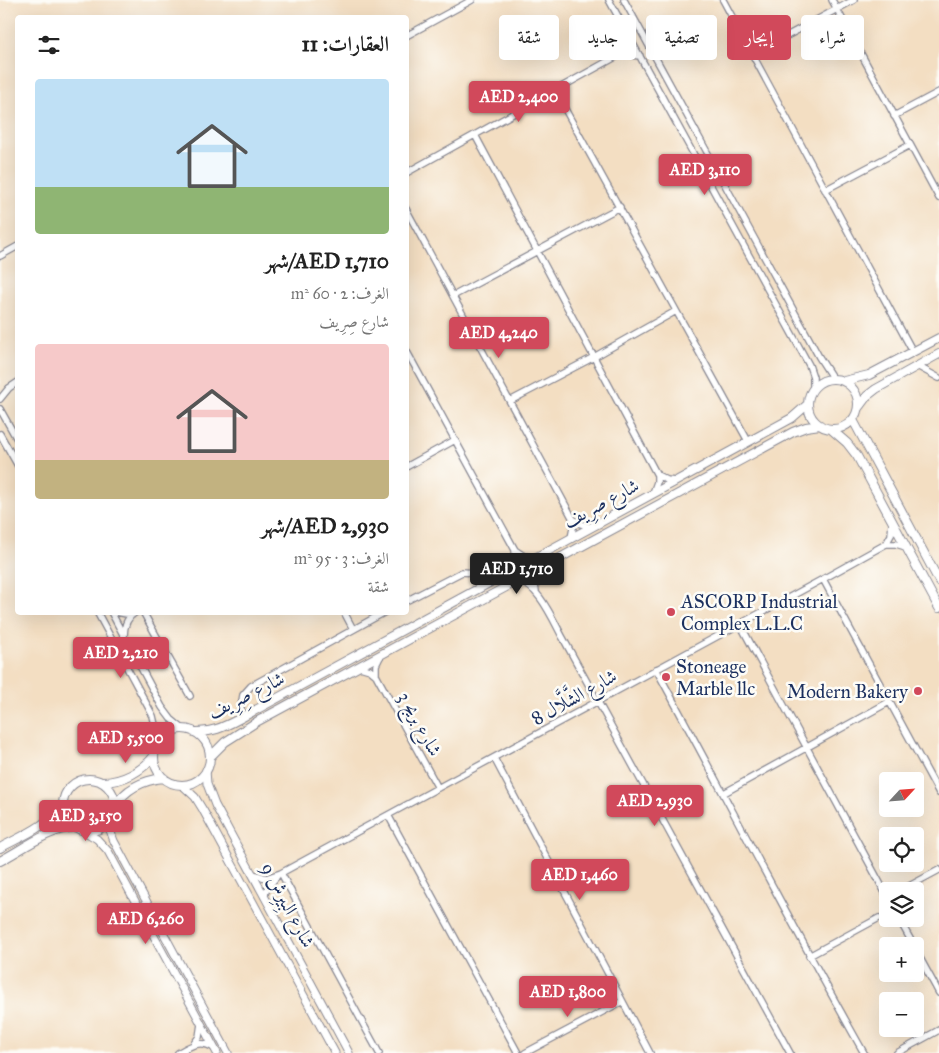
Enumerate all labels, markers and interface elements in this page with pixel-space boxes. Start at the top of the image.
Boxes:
chip: شقة [499,15,559,60]
chip: جديد [569,15,636,60]
chip: تصفية [646,15,717,60]
chip: إيجار [727,15,791,60]
chip: شراء [801,15,864,60]
icon: filters [35,31,63,59]
text: العقارات: 11 [302,31,389,57]
pin: AED 2,400 [462,80,576,123]
text: AED 2,400 [480,87,558,106]
icon: home [167,111,257,201]
pin: AED 3,110 [648,154,762,196]
text: AED 3,110 [670,160,740,179]
text: AED 1,710/شهر [265,248,389,274]
text: الغرف: 2 · 60 m² [291,284,389,303]
text: شارع صِرِيف [319,312,389,331]
pin: AED 4,240 [442,316,556,359]
text: AED 4,240 [460,323,538,342]
icon: home [167,376,257,466]
street label: شارع صِرِيف [559,473,645,537]
text: AED 2,930/شهر [261,513,389,539]
text: الغرف: 3 · 95 m² [294,549,389,568]
pin: AED 1,710 [460,552,574,595]
text: AED 1,710 [481,559,553,578]
text: شقة [368,577,389,596]
place label: ASCORP Industrial Complex L.L.C [680,590,838,635]
marker: ASCORP Industrial Complex L.L.C [665,606,677,618]
pin: AED 2,210 [64,636,178,679]
text: AED 2,210 [84,643,158,662]
place label: Stoneage Marble llc [676,655,755,700]
street label: شارع الشَّلَّال 8 [525,660,623,733]
street label: شارع صِرِيف [204,667,290,728]
marker: Stoneage Marble llc [660,671,672,683]
place label: Modern Bakery [787,680,909,703]
marker: Modern Bakery [912,685,924,697]
street label: شارع بريج 3 [389,688,447,763]
pin: AED 5,500 [69,722,183,764]
text: AED 5,500 [88,728,164,747]
north arrow [879,772,924,818]
map controls [879,772,924,1037]
pin: AED 2,930 [598,784,712,827]
text: AED 2,930 [618,791,692,810]
pin: AED 3,150 [29,800,143,842]
text: AED 3,150 [50,806,122,825]
button: locate [879,827,924,872]
pin: AED 1,460 [523,858,637,901]
street label: شارع البِيرِش 9 [252,859,320,954]
text: AED 1,460 [542,865,618,884]
button: layers [879,882,924,927]
pin: AED 6,260 [89,902,203,945]
text: AED 6,260 [108,909,184,928]
button: + [879,937,924,982]
pin: AED 1,800 [511,976,625,1018]
text: AED 1,800 [530,982,606,1001]
button: − [879,992,924,1037]

